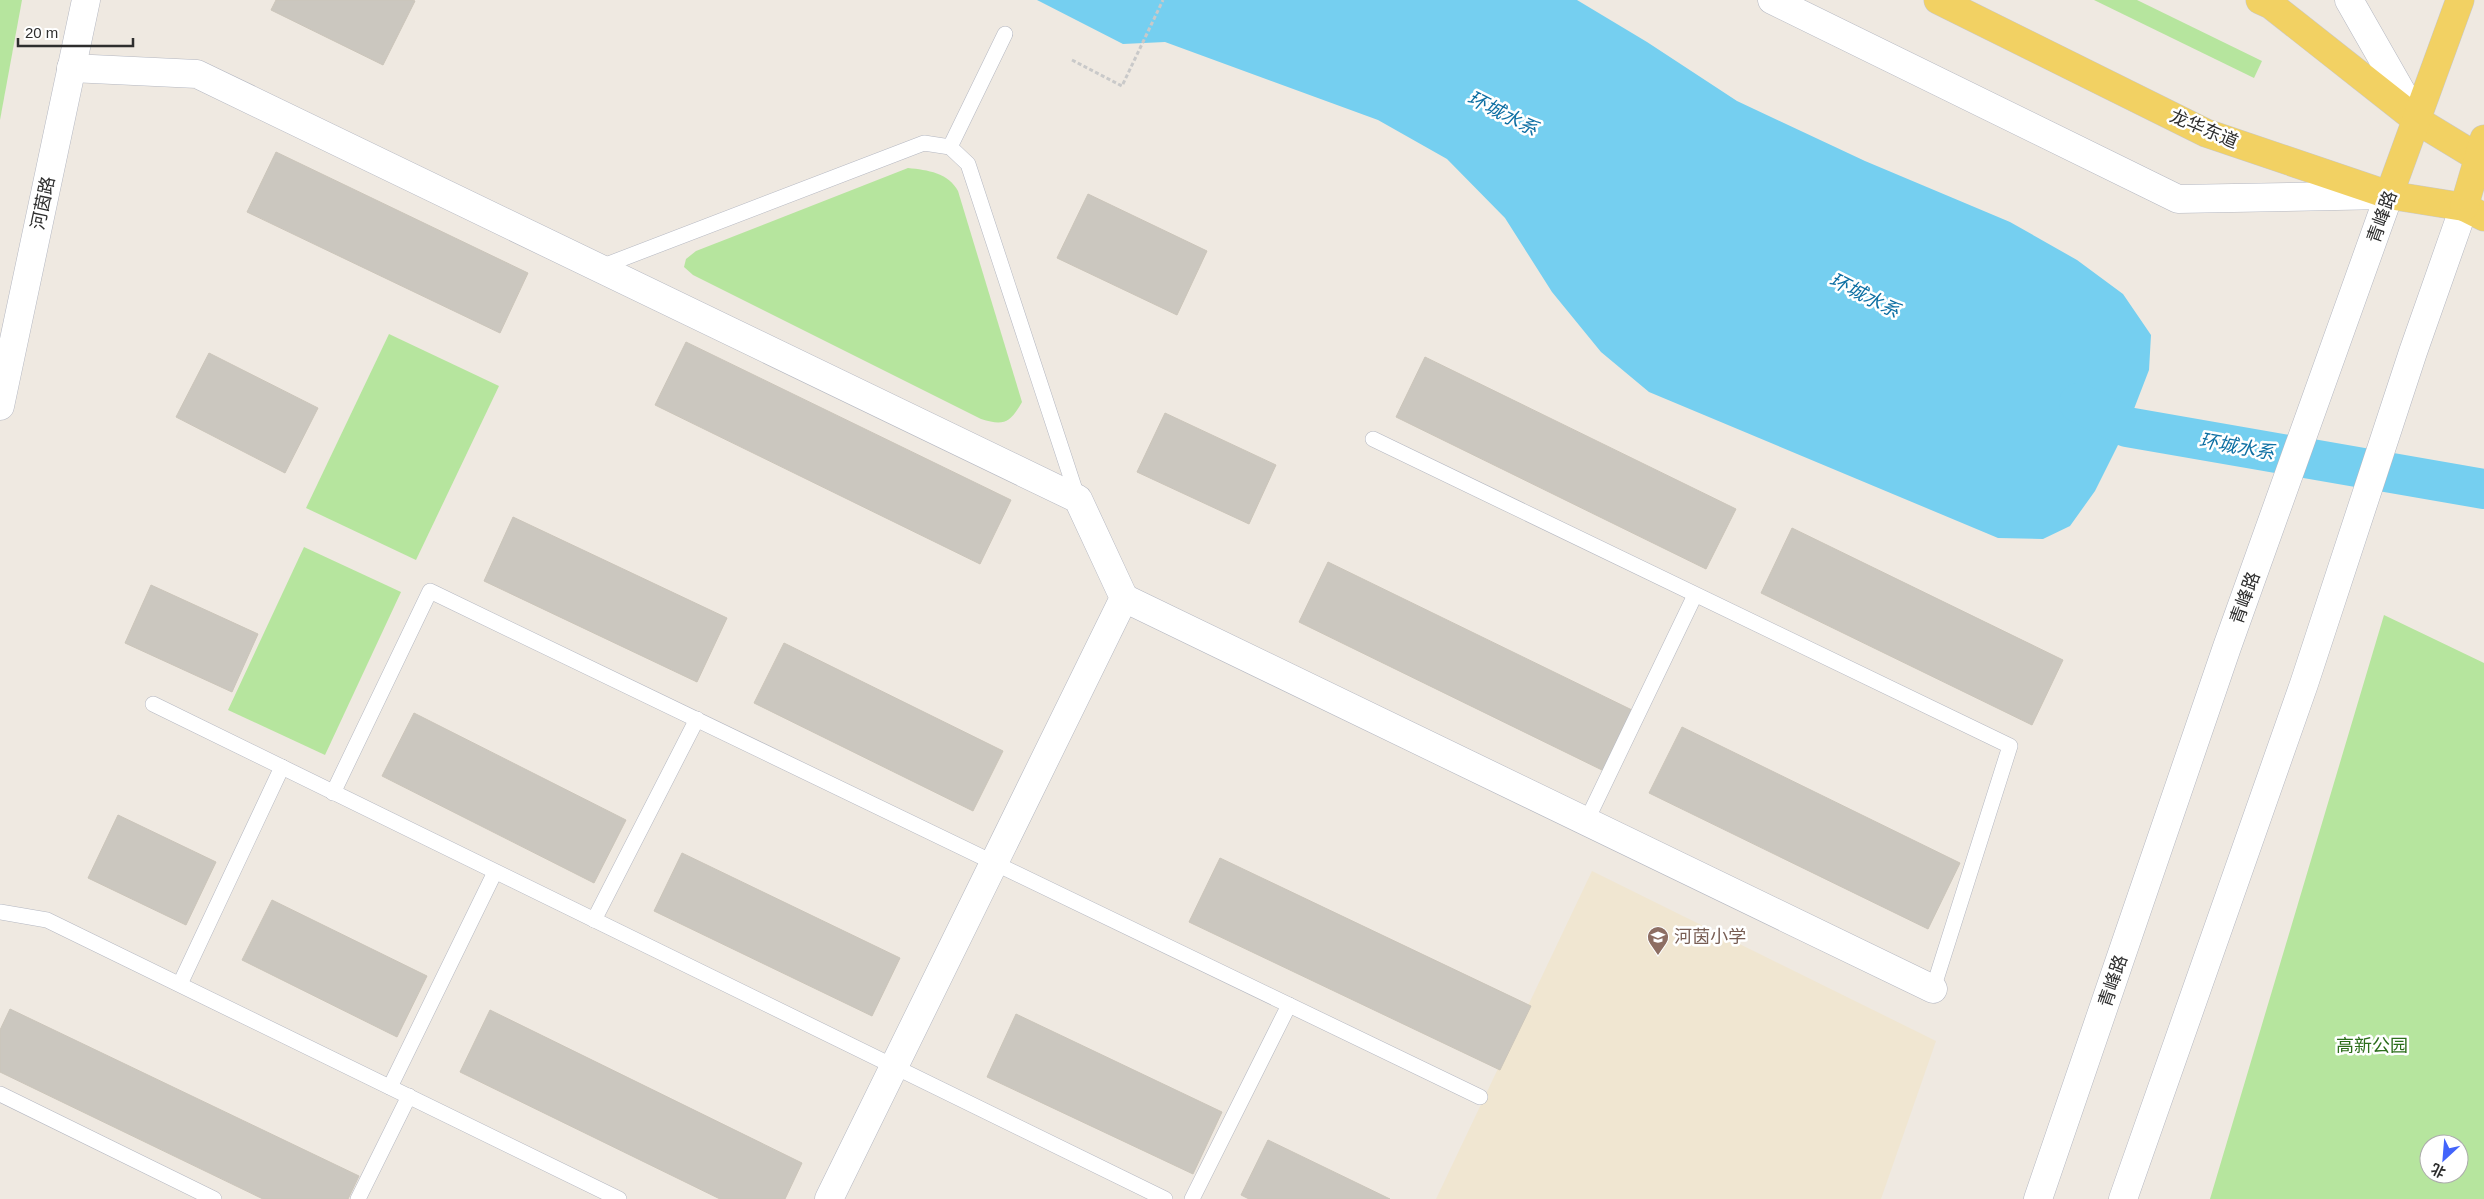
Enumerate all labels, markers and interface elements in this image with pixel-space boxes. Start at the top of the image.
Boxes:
scale bar [18,15,132,47]
text: 20 m [25,24,58,41]
water label: 环城水系 [1464,87,1542,141]
street label: 龙华东道 [2167,106,2241,152]
street label: 河茵路 [28,175,58,231]
street label: 青峰路 [2363,188,2401,246]
water label: 环城水系 [1826,269,1904,323]
water label: 环城水系 [2198,430,2277,464]
street label: 青峰路 [2226,569,2264,627]
school or university icon: 河茵小学 [1646,925,1670,956]
place label: 河茵小学 [1674,927,1746,947]
street label: 青峰路 [2095,952,2131,1010]
park label: 高新公园 [2336,1036,2408,1056]
north arrow [2419,1134,2469,1184]
text: 北 [2429,1160,2448,1181]

